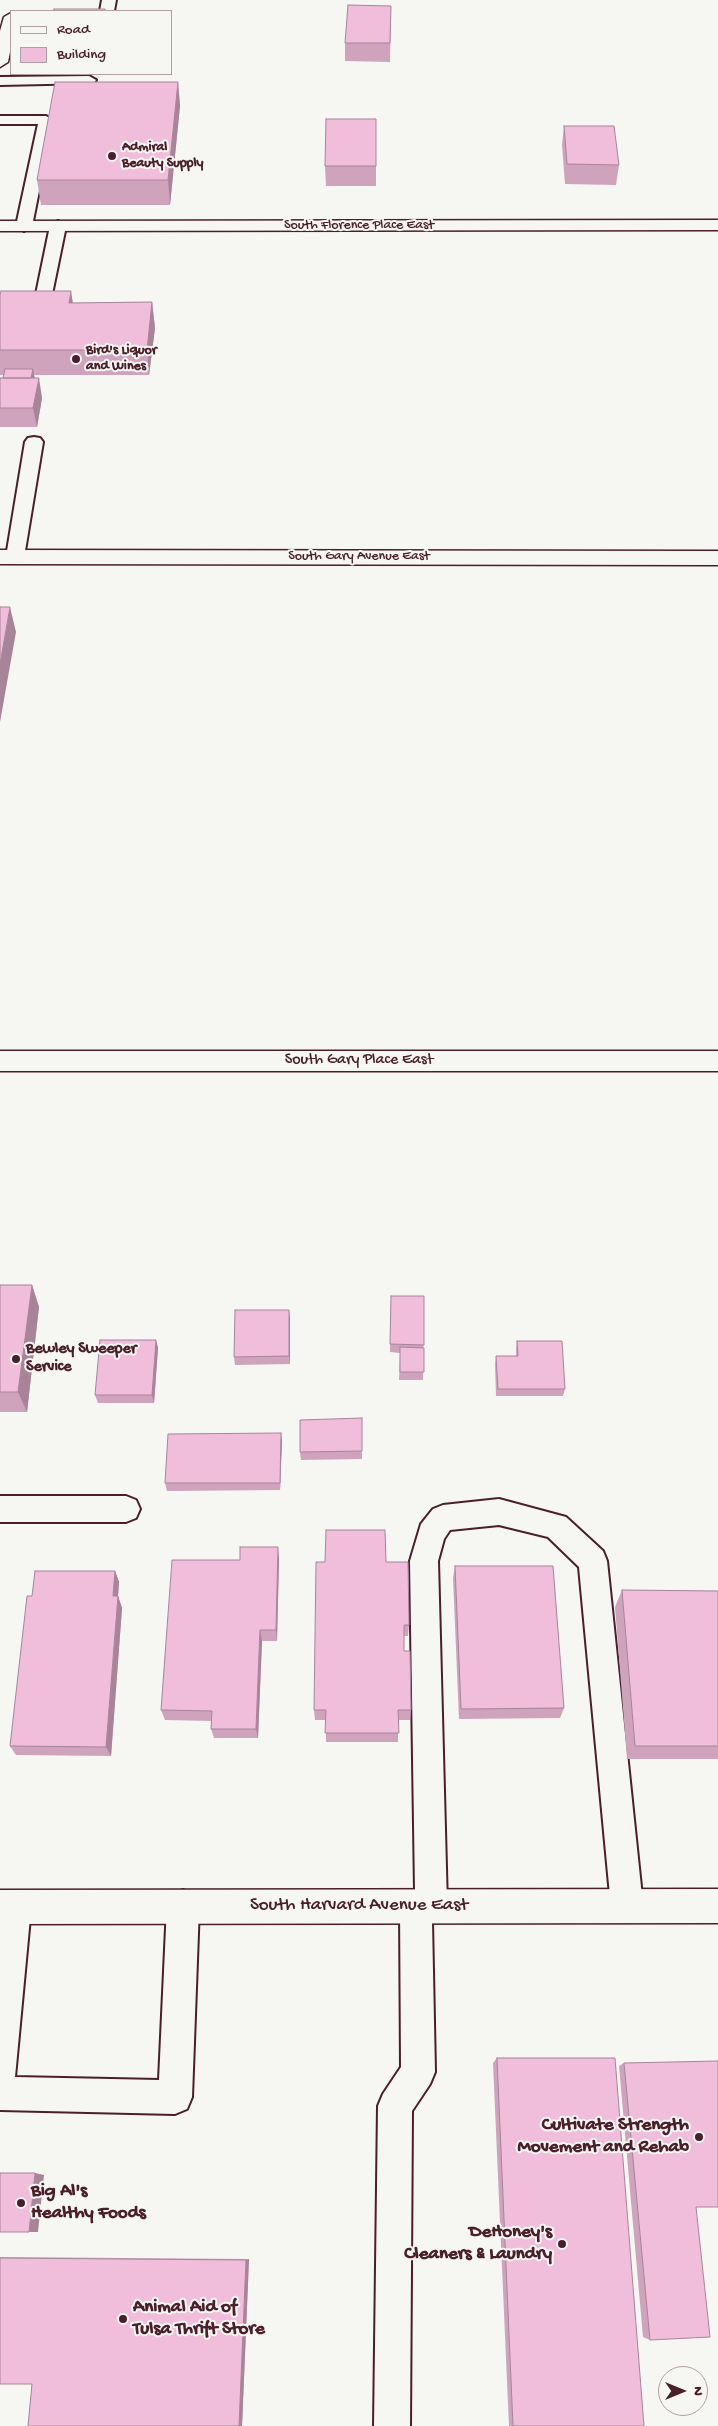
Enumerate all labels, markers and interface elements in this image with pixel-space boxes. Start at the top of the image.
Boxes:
legend [10,10,172,75]
text: Road [57,21,90,39]
text: Building [57,46,106,64]
place label: Admiral Beauty Supply [122,140,203,172]
marker: Admiral Beauty Supply [106,150,118,162]
street label: South Florence Place East [284,218,434,234]
place label: Bird's Liquor and Wines [86,343,157,376]
marker: Bird's Liquor and Wines [70,353,82,365]
street label: South Gary Avenue East [288,549,430,565]
street label: South Gary Place East [285,1051,433,1071]
place label: Bewley Sweeper Service [26,1340,136,1378]
marker: Bewley Sweeper Service [10,1353,22,1365]
street label: South Harvard Avenue East [250,1895,468,1917]
place label: Cultivate Strength Movement and Rehab [517,2115,689,2159]
marker: Cultivate Strength Movement and Rehab [693,2131,705,2143]
place label: Big Al's Healthy Foods [31,2181,146,2225]
marker: Big Al's Healthy Foods [15,2197,27,2209]
place label: DeHoney's Cleaners & Laundry [404,2222,552,2266]
marker: DeHoney's Cleaners & Laundry [556,2238,568,2250]
place label: Animal Aid of Tulsa Thrift Store [133,2297,265,2341]
marker: Animal Aid of Tulsa Thrift Store [117,2313,129,2325]
north arrow [658,2366,708,2416]
text: N [689,2386,706,2396]

